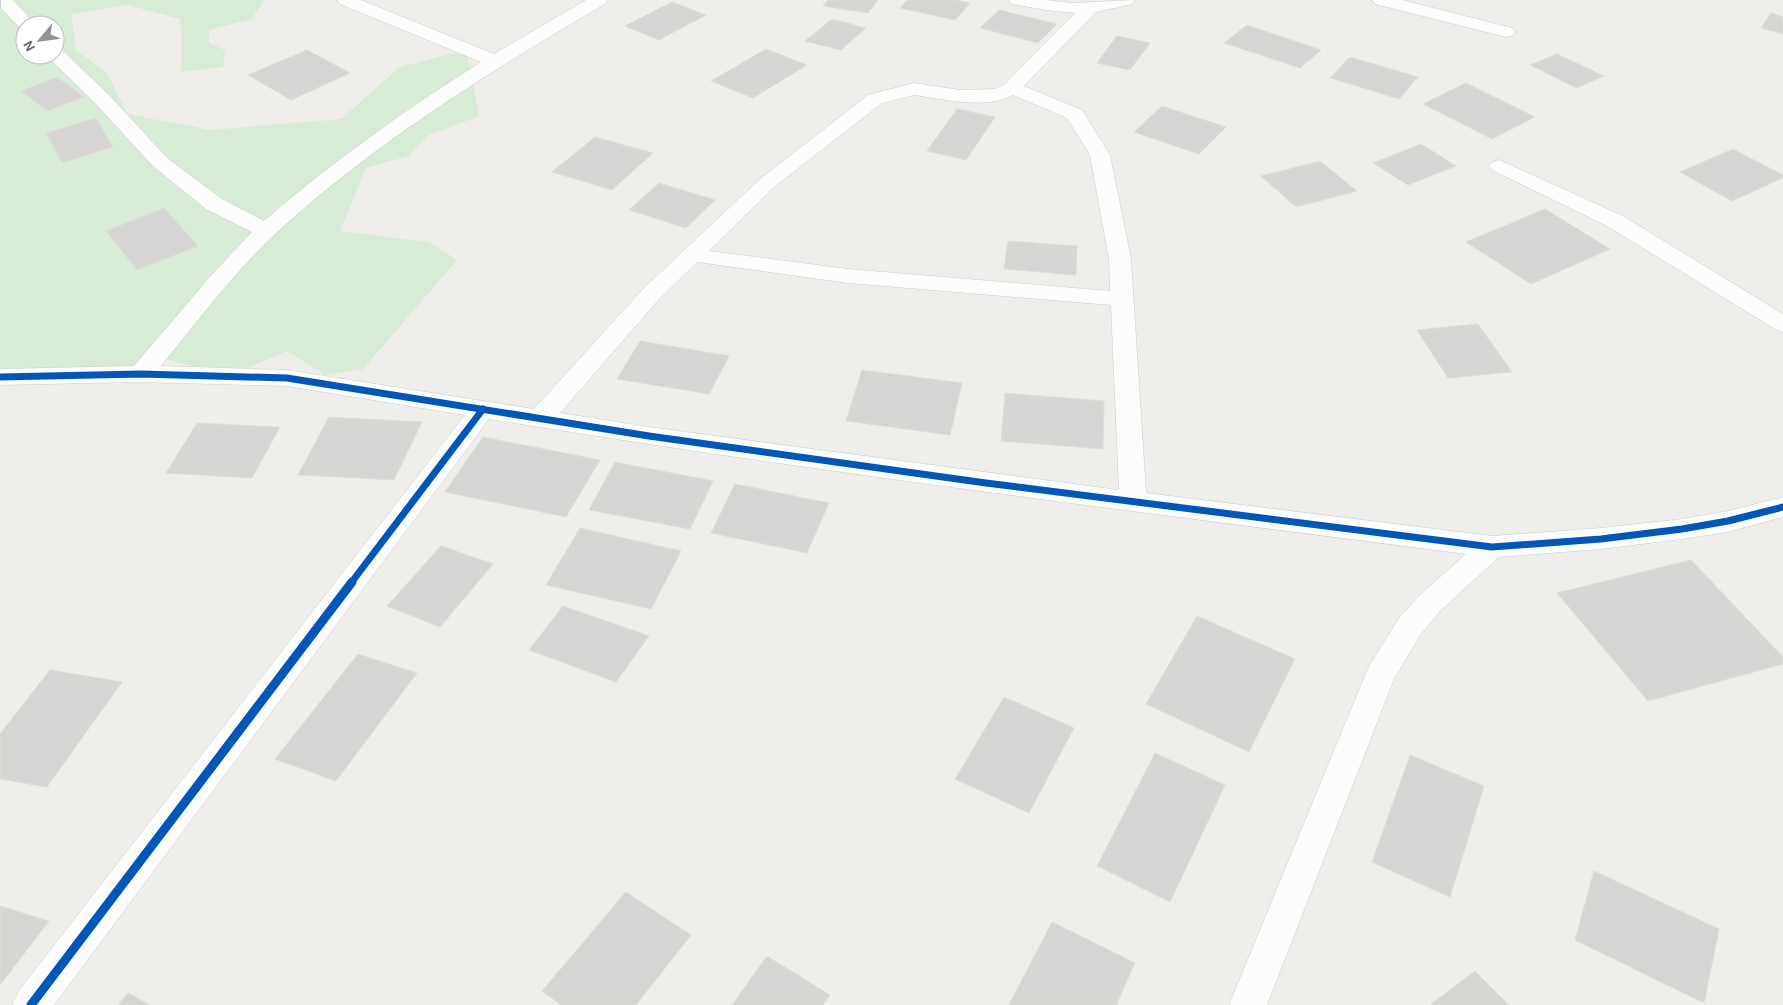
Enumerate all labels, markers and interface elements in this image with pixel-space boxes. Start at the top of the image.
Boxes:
north arrow [15,15,65,65]
text: N [19,38,39,55]

